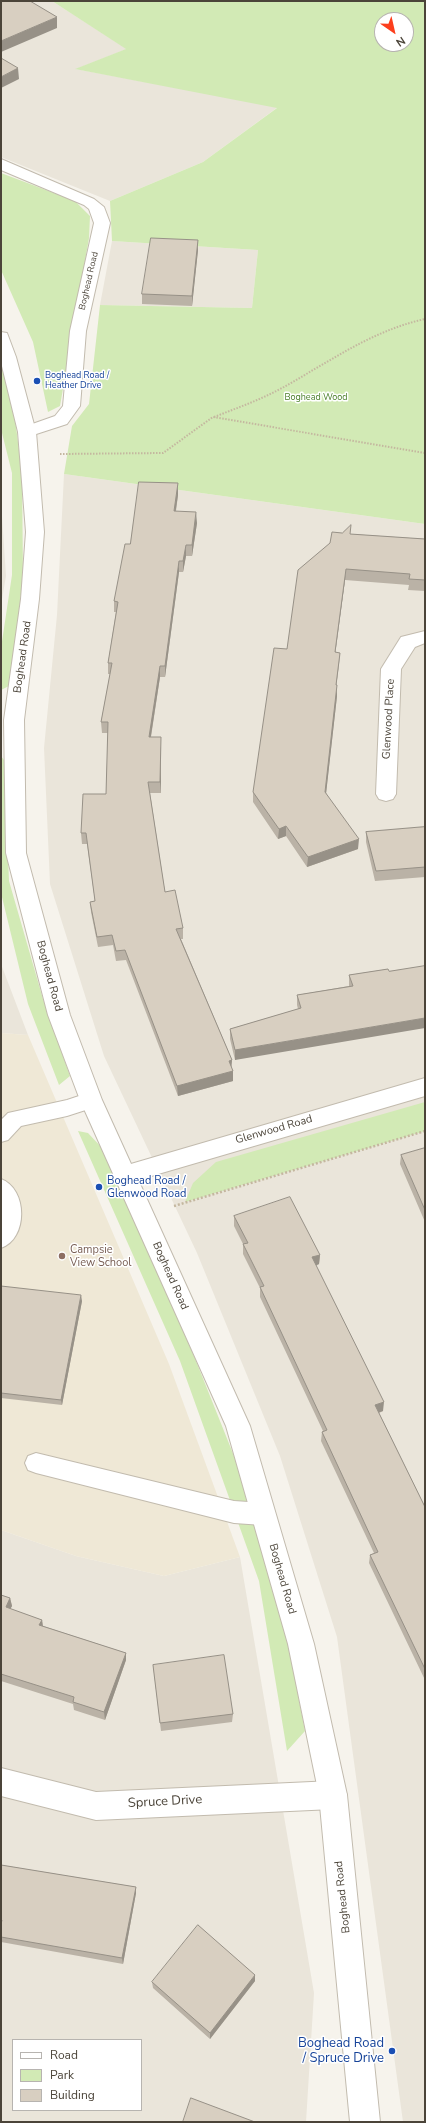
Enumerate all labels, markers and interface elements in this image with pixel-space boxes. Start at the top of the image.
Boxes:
north arrow [374,12,414,52]
text: N [393,33,408,50]
street label: Boghead Road [77,251,101,311]
place label: Boghead Road / Heather Drive [45,371,109,392]
marker: Boghead Road / Heather Drive [32,376,42,386]
park label: Boghead Wood [284,393,348,403]
street label: Boghead Road [11,620,35,694]
street label: Glenwood Place [380,678,398,760]
street label: Boghead Road [33,939,65,1013]
street label: Glenwood Road [234,1113,314,1147]
place label: Boghead Road / Glenwood Road [107,1174,186,1200]
marker: Boghead Road / Glenwood Road [94,1182,104,1192]
street label: Boghead Road [149,1240,191,1312]
place label: Campsie View School [70,1243,132,1269]
marker: Campsie View School [57,1251,67,1261]
street label: Boghead Road [266,1542,298,1616]
street label: Spruce Drive [127,1792,203,1812]
street label: Boghead Road [333,1860,353,1934]
place label: Boghead Road / Spruce Drive [298,2036,384,2067]
legend [12,2039,142,2111]
marker: Boghead Road / Spruce Drive [387,2046,397,2056]
text: Road [50,2047,78,2063]
text: Park [50,2067,74,2083]
text: Building [50,2087,95,2103]

